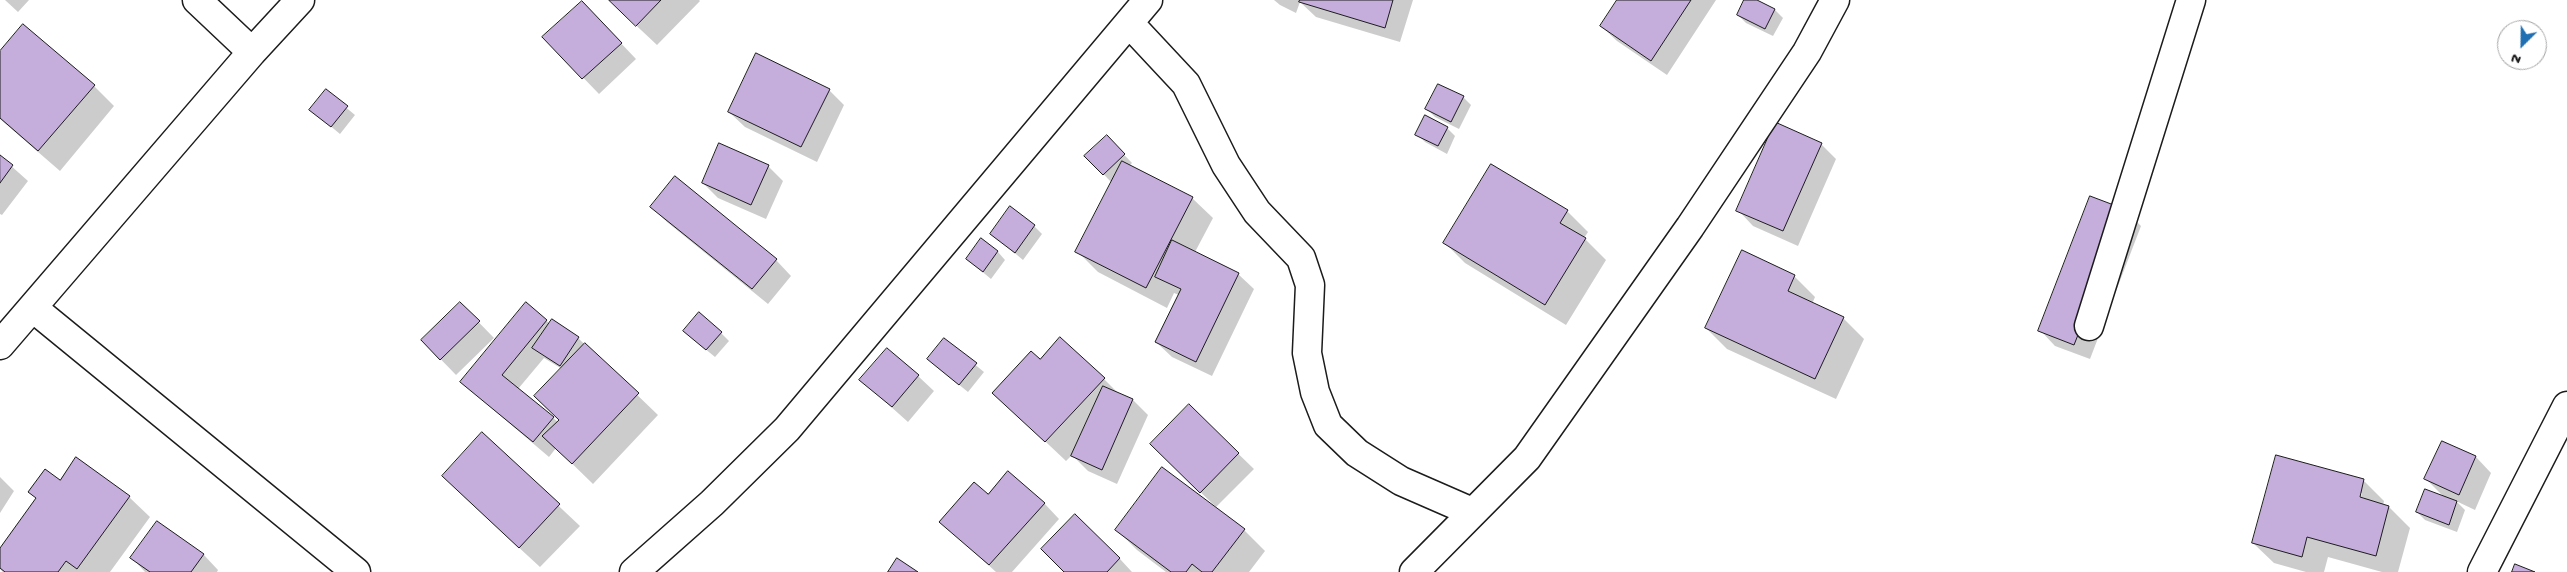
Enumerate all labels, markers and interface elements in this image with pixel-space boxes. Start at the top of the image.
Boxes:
north arrow [2497,20,2547,70]
text: N [2509,49,2524,68]

